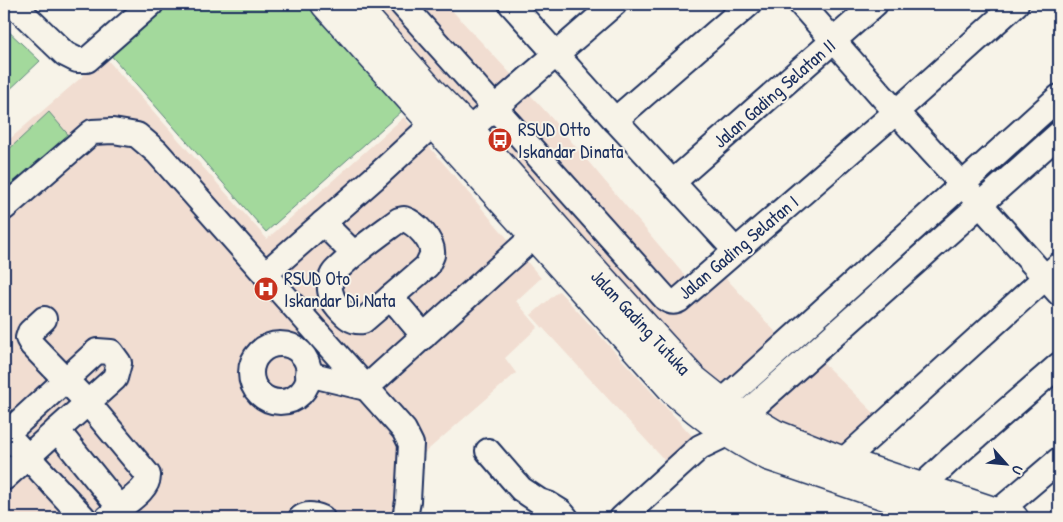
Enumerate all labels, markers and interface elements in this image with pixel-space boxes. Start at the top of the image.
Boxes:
street label: Jalan Gading Selatan II [707,33,841,153]
place label: RSUD Otto Iskandar Dinata [518,116,624,164]
bus stop icon: RSUD Otto Iskandar Dinata [487,127,513,153]
street label: Jalan Gading Selatan I [672,189,804,305]
street label: Jalan Gading Tutuka [585,264,697,381]
place label: RSUD Oto Iskandar Di Nata [284,265,396,313]
hospital icon: RSUD Oto Iskandar Di Nata [253,276,279,302]
north arrow [980,440,1030,490]
text: U [1008,462,1028,478]

